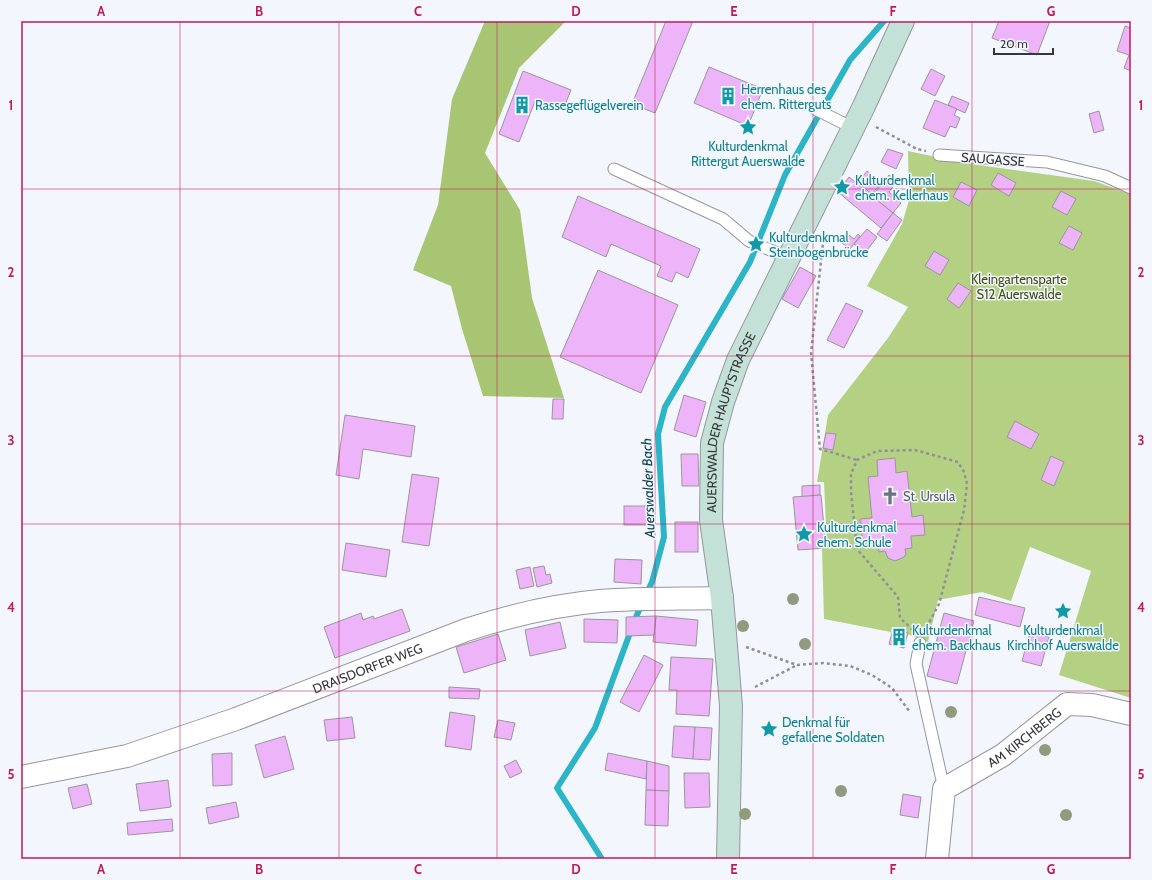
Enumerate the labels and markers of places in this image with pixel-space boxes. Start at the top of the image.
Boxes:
place label: Herrenhaus des ehem. Ritterguts [741,81,832,112]
building icon: Herrenhaus des ehem. Ritterguts [718,86,738,106]
building icon: Rassegeflügelverein [512,95,532,115]
place label: Rassegeflügelverein [535,97,643,113]
place icon: Kulturdenkmal Rittergut Auerswalde [738,117,758,137]
place label: Kulturdenkmal Rittergut Auerswalde [691,138,805,169]
place label: Kulturdenkmal ehem. Kellerhaus [855,172,949,203]
place icon: Kulturdenkmal ehem. Kellerhaus [832,177,852,197]
place label: Kulturdenkmal Steinbogenbrücke [769,229,869,260]
place icon: Kulturdenkmal Steinbogenbrücke [746,234,766,254]
church icon: St. Ursula [880,486,900,506]
place label: St. Ursula [903,488,956,504]
place label: Kulturdenkmal ehem. Schule [817,519,897,550]
place icon: Kulturdenkmal ehem. Schule [794,524,814,544]
place icon: Kulturdenkmal Kirchhof Auerswalde [1053,601,1073,621]
place label: Kulturdenkmal ehem. Backhaus [912,622,1001,653]
place label: Kulturdenkmal Kirchhof Auerswalde [1007,622,1119,653]
building icon: Kulturdenkmal ehem. Backhaus [889,627,909,647]
place label: Denkmal für gefallene Soldaten [782,714,885,745]
place icon: Denkmal für gefallene Soldaten [759,719,779,739]

